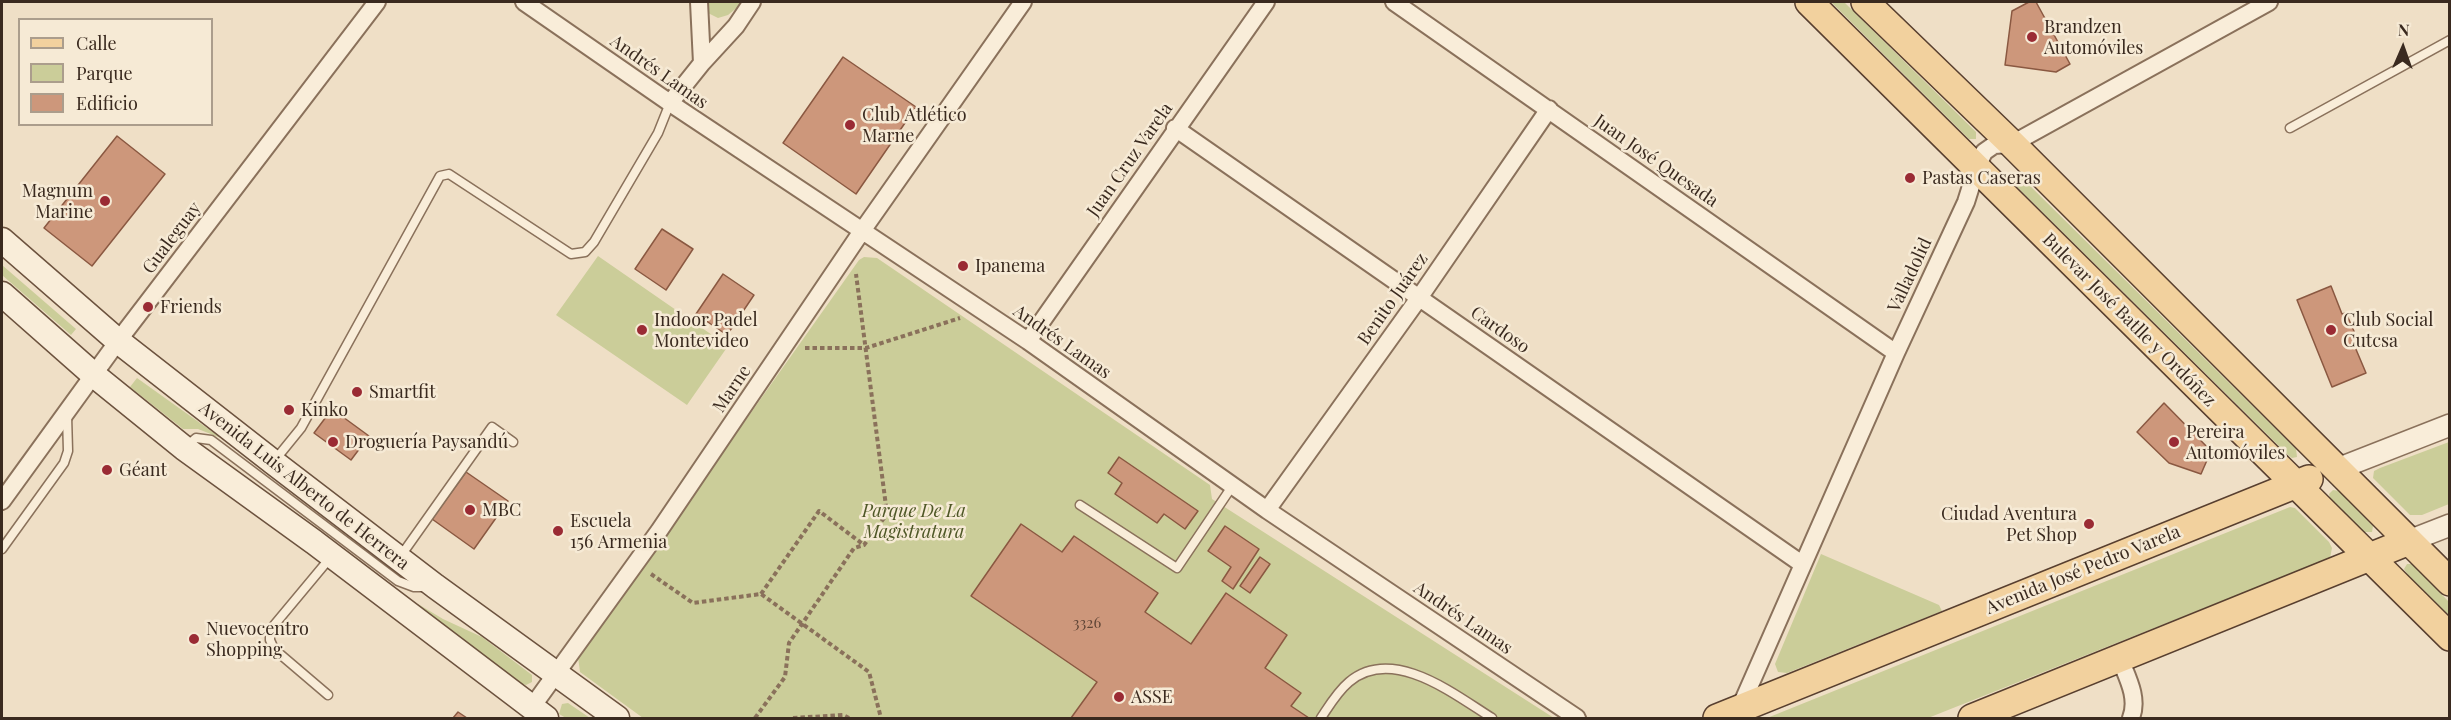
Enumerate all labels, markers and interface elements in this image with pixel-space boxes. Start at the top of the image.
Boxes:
place label: Brandzen Automóviles [2044,16,2143,58]
legend [18,18,213,126]
north arrow [2373,18,2433,78]
text: N [2398,19,2410,40]
street label: Andrés Lamas [606,30,712,114]
marker: Brandzen Automóviles [2025,30,2039,44]
text: Calle [76,31,117,55]
text: Parque [76,61,133,85]
text: Edificio [76,91,138,115]
street label: Juan Cruz Varela [1083,99,1177,221]
place label: Club Atlético Marne [862,104,967,146]
street label: Juan José Quesada [1590,110,1722,212]
marker: Club Atlético Marne [843,118,857,132]
place label: Pastas Caseras [1922,167,2041,189]
marker: Pastas Caseras [1903,171,1917,185]
place label: Magnum Marine [22,180,93,222]
marker: Magnum Marine [98,194,112,208]
street label: Gualeguay [138,198,206,278]
street label: Bulevar José Batlle y Ordóñez [2038,229,2220,411]
street label: Valladolid [1883,234,1937,316]
street label: Benito Juárez [1353,249,1433,349]
place label: Ipanema [975,255,1045,277]
marker: Ipanema [956,259,970,273]
place label: Friends [160,296,222,318]
marker: Friends [141,300,155,314]
street label: Andrés Lamas [1009,300,1115,384]
street label: Cardoso [1466,302,1534,358]
place label: Indoor Padel Montevideo [654,309,758,352]
place label: Club Social Cutcsa [2343,309,2433,352]
marker: Indoor Padel Montevideo [635,323,649,337]
marker: Club Social Cutcsa [2324,323,2338,337]
street label: Marne [708,361,756,417]
place label: Smartfit [369,381,436,403]
marker: Smartfit [350,385,364,399]
street label: Avenida Luis Alberto de Herrera [195,397,413,575]
place label: Kinko [301,399,348,421]
marker: Kinko [282,403,296,417]
place label: Pereira Automóviles [2186,421,2285,464]
place label: Droguería Paysandú [345,431,508,453]
marker: Droguería Paysandú [326,435,340,449]
marker: Pereira Automóviles [2167,435,2181,449]
place label: Géant [119,459,167,481]
marker: Géant [100,463,114,477]
place label: MBC [482,499,521,521]
park label: Parque De La Magistratura [862,500,966,542]
marker: MBC [463,503,477,517]
place label: Ciudad Aventura Pet Shop [1941,503,2077,546]
place label: Escuela 156 Armenia [570,510,667,552]
marker: Ciudad Aventura Pet Shop [2082,517,2096,531]
street label: Avenida José Pedro Varela [1983,521,2183,619]
marker: Escuela 156 Armenia [551,524,565,538]
street label: Andrés Lamas [1410,577,1516,659]
house number: 3326 [1073,614,1101,632]
place label: Nuevocentro Shopping [206,618,309,660]
marker: Nuevocentro Shopping [187,632,201,646]
place label: ASSE [1131,686,1173,708]
marker: ASSE [1112,690,1126,704]

